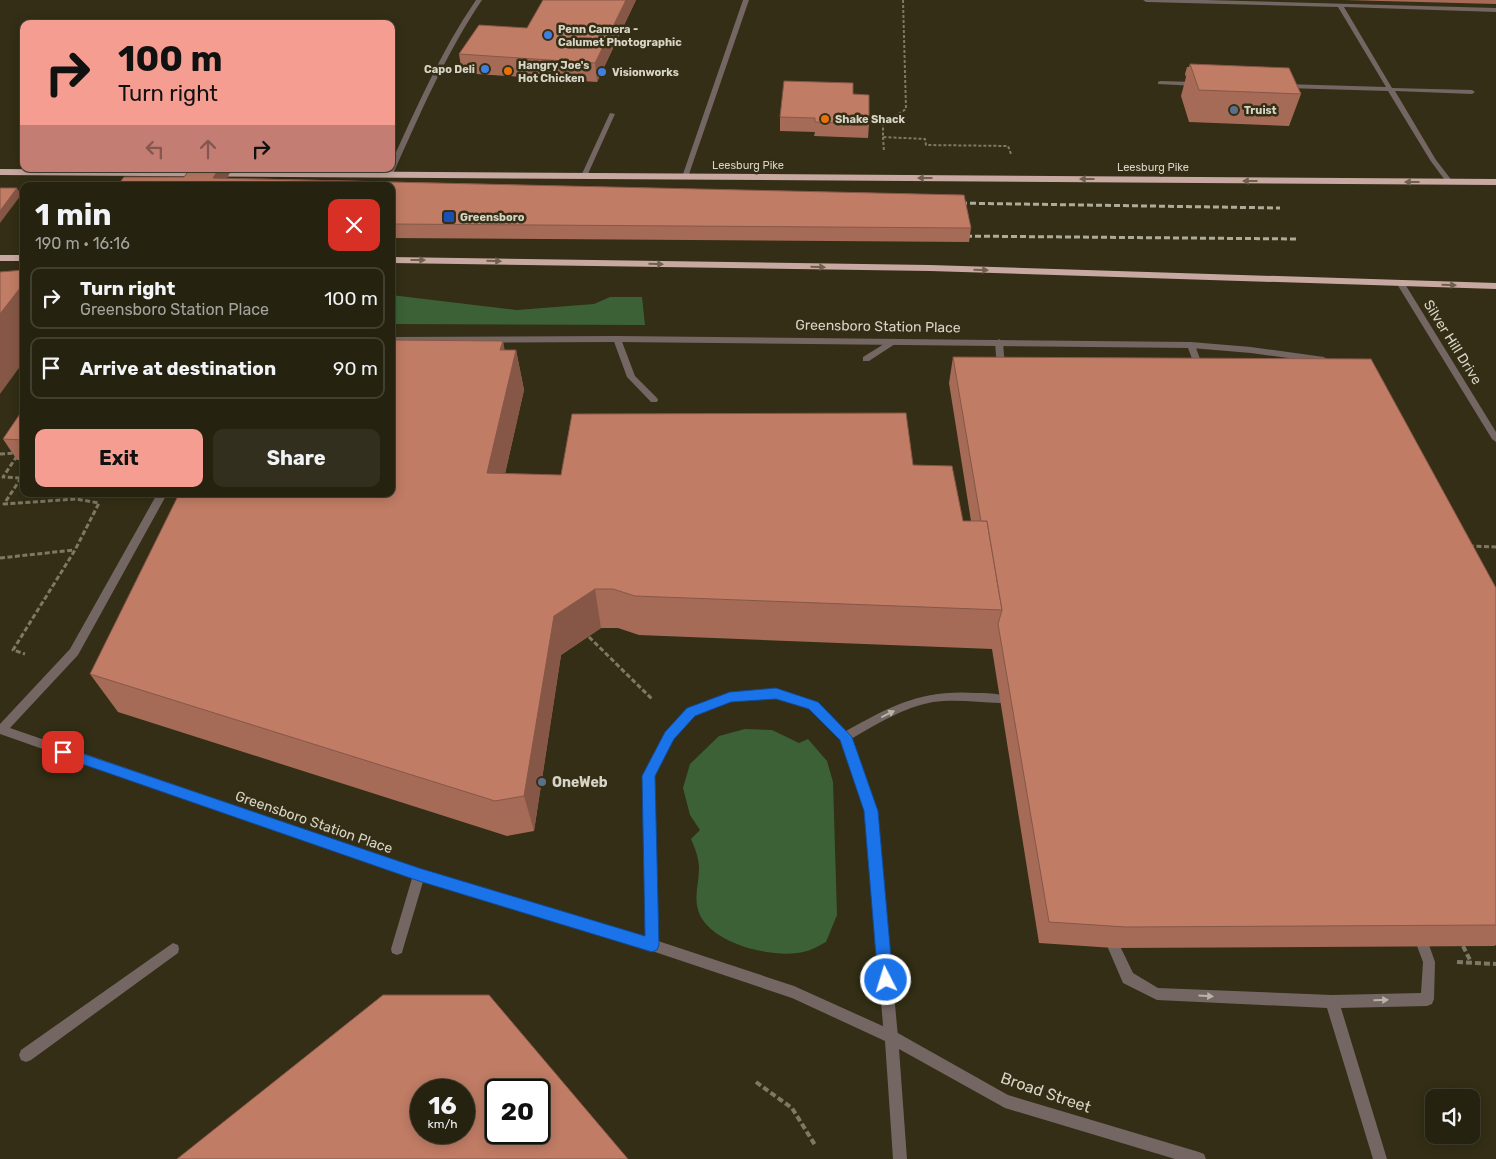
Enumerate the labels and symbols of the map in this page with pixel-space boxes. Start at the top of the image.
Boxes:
place label: Penn Camera - Calumet Photographic [558,23,682,49]
marker: Penn Camera - Calumet Photographic [542,29,554,41]
place label: Hangry Joe's Hot Chicken [518,59,589,85]
place label: Capo Deli [424,63,475,76]
marker: Capo Deli [479,63,491,75]
marker: Hangry Joe's Hot Chicken [502,65,514,77]
marker: Visionworks [596,66,608,78]
place label: Visionworks [612,66,679,79]
marker: Truist [1228,104,1240,116]
place label: Truist [1244,104,1277,117]
marker: Shake Shack [819,113,831,125]
place label: Shake Shack [835,113,905,126]
street label: Leesburg Pike [712,159,784,172]
street label: Leesburg Pike [1117,161,1189,174]
one-way arrow [917,174,933,182]
one-way arrow [1079,175,1095,183]
one-way arrow [1242,176,1258,184]
one-way arrow [1404,178,1420,186]
marker: Greensboro [442,210,456,224]
place label: Greensboro [460,211,525,224]
one-way arrow [410,256,426,264]
one-way arrow [486,257,502,265]
one-way arrow [648,260,664,268]
one-way arrow [811,263,827,271]
one-way arrow [973,266,989,274]
one-way arrow [1441,281,1457,289]
street label: Silver Hill Drive [1420,297,1485,388]
street label: Greensboro Station Place [795,317,961,336]
one-way arrow [881,710,895,718]
pin [42,731,84,773]
place label: OneWeb [552,774,608,791]
marker: OneWeb [536,776,548,788]
street label: Greensboro Station Place [233,788,395,857]
position arrow [859,953,911,1005]
one-way arrow [1198,992,1214,1000]
one-way arrow [1373,996,1389,1004]
street label: Broad Street [998,1068,1094,1117]
speed limit sign: 20 [485,1079,550,1144]

